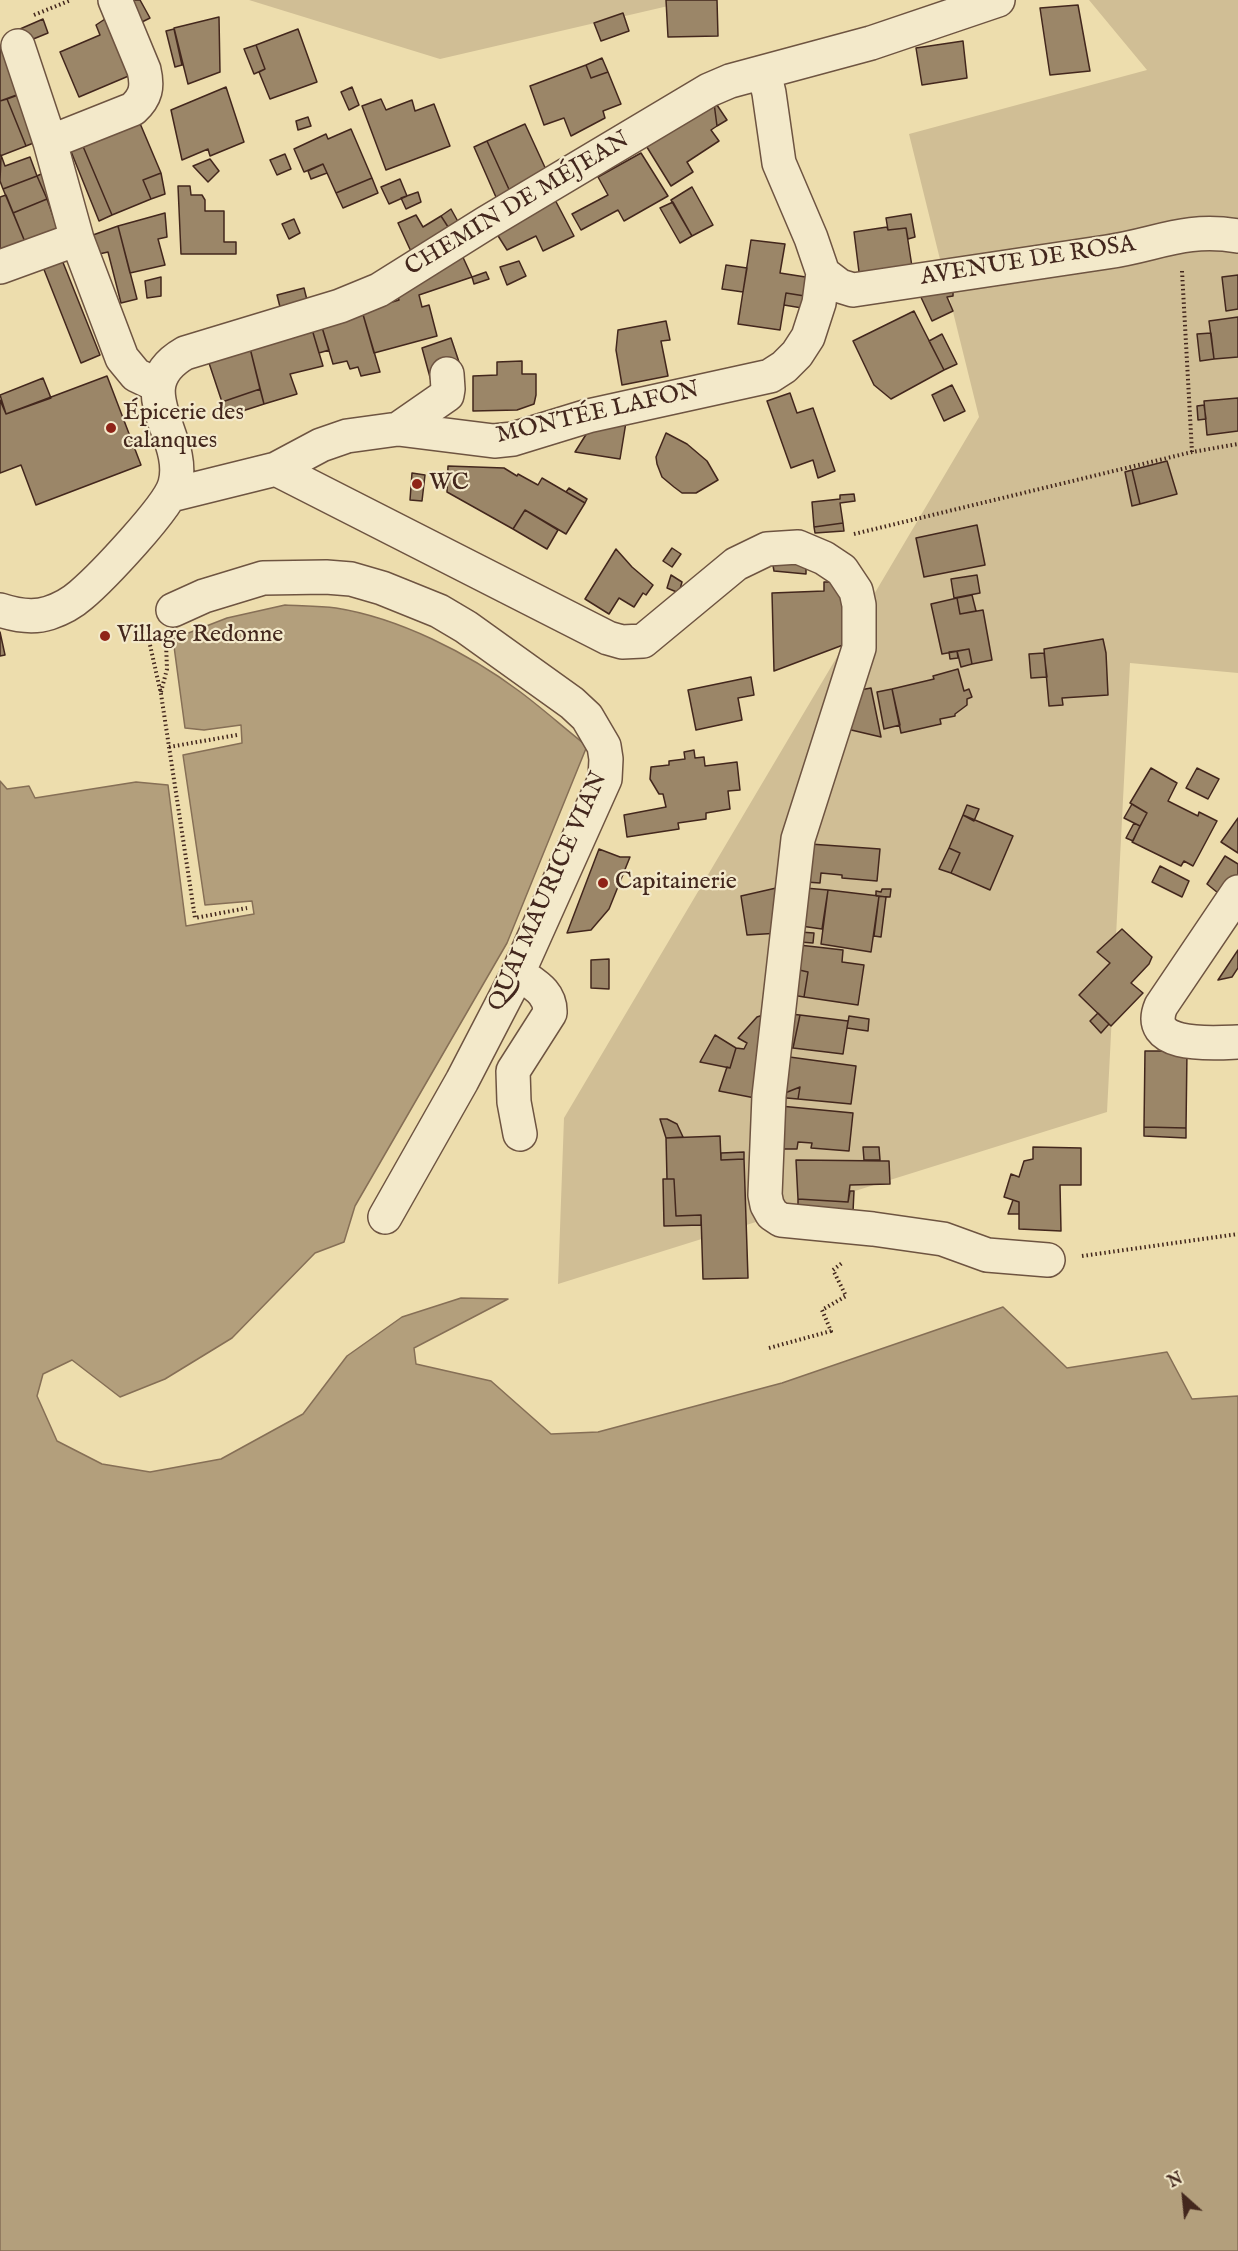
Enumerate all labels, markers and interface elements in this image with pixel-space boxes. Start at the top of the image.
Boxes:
street label: CHEMIN DE MÉJEAN [401,127,635,283]
street label: AVENUE DE ROSA [918,231,1138,293]
street label: MONTÉE LAFON [494,377,702,451]
place label: Épicerie des calanques [123,400,244,456]
marker: Épicerie des calanques [104,421,118,435]
place label: WC [429,470,469,498]
marker: WC [410,477,424,491]
place label: Village Redonne [117,622,283,650]
marker: Village Redonne [98,629,112,643]
street label: QUAI MAURICE VIAN [483,768,615,1016]
place label: Capitainerie [615,869,737,897]
marker: Capitainerie [596,876,610,890]
north arrow [1154,2167,1214,2227]
text: N [1165,2169,1187,2193]

